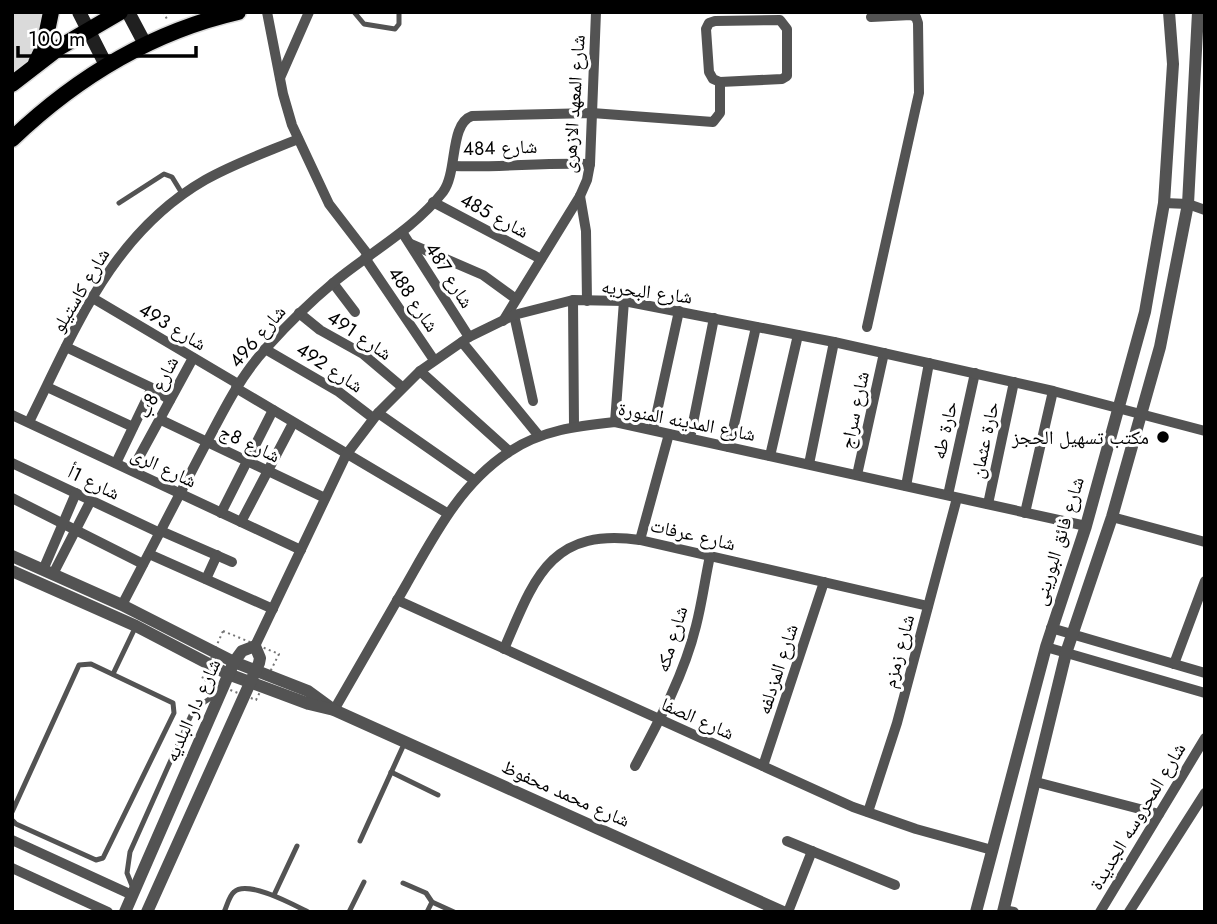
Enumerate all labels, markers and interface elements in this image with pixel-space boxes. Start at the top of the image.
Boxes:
scale bar [18,14,196,58]
text: 100 m [28,24,85,54]
street label: شارع المعهد الازهرى [555,34,592,174]
street label: شارع 484 [462,133,538,162]
street label: شارع 485 [456,186,534,245]
street label: شارع 487 [419,237,480,313]
street label: شارع كاستيلو [45,243,116,338]
street label: شارع 488 [382,261,445,337]
street label: شارع البحريه [600,273,694,310]
street label: شارع 493 [134,296,212,357]
street label: شارع 496 [223,299,292,373]
street label: شارع 491 [322,304,397,367]
street label: شارع 492 [291,336,368,399]
street label: شارع 8ب [130,351,185,423]
street label: شارع سراج [833,369,876,451]
street label: شارع المدينه المنورة [616,395,758,448]
street label: حارة طه [925,398,964,462]
street label: حارة عثمان [963,399,1006,481]
street label: شارع 8ج [215,418,285,469]
place label: مكتب تسهيل الحجز [1011,424,1149,451]
marker: مكتب تسهيل الحجز [1155,429,1171,445]
street label: شارع الرى [126,440,201,494]
street label: شارع 1أ [63,458,124,507]
street label: شارع فائق البورينى [1026,474,1091,609]
street label: شارع عرفات [648,512,738,557]
street label: شارع مكه [649,603,694,676]
street label: شارع زمزم [876,612,921,691]
street label: شارع المزدلفه [750,620,805,718]
street label: شارع دار البلديه [158,654,227,766]
street label: شارع الصفا [657,690,739,747]
street label: شارع المحروسه الجديدة [1083,737,1192,895]
street label: شارع محمد محفوظ [497,753,634,834]

